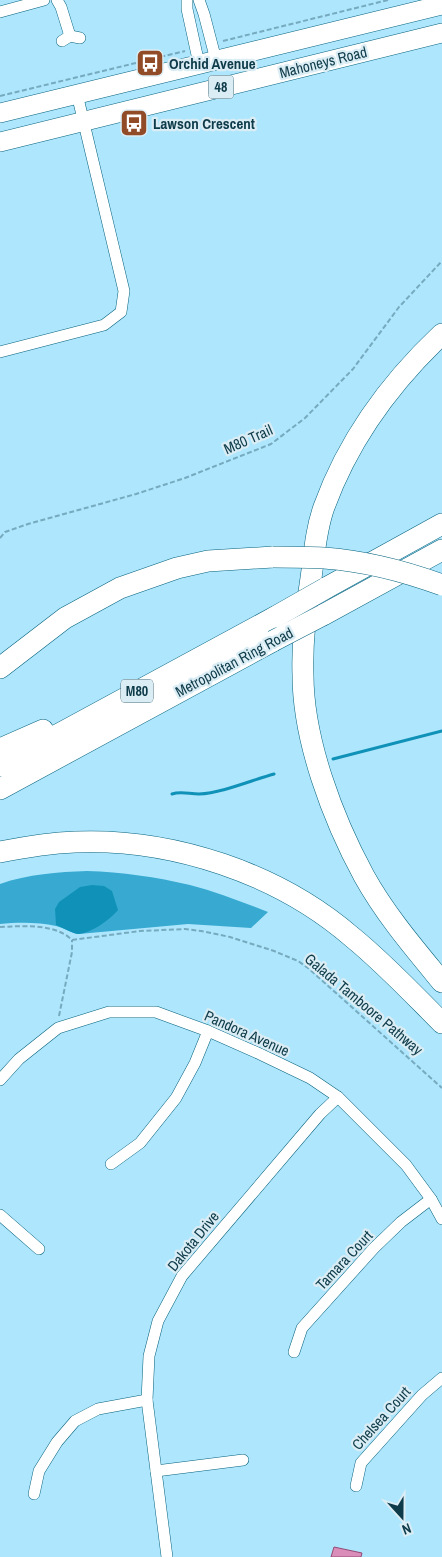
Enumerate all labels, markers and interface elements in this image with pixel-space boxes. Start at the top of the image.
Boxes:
street label: Mahoneys Road [277,41,369,83]
bus stop icon: Orchid Avenue [135,48,165,78]
place label: Orchid Avenue [169,53,256,74]
road number: 48 [208,75,234,98]
bus stop icon: Lawson Crescent [119,108,149,138]
place label: Lawson Crescent [153,113,255,134]
street label: M80 Trail [220,419,276,459]
street label: Metropolitan Ring Road [171,622,297,702]
road number: M80 [121,679,153,702]
street label: Galada Tamboore Pathway [300,948,428,1060]
street label: Pandora Avenue [201,1005,293,1061]
street label: Dakota Drive [162,1206,224,1276]
street label: Tamara Court [311,1225,378,1294]
street label: Chelsea Court [347,1381,415,1454]
north arrow [377,1492,427,1542]
text: N [400,1519,414,1539]

